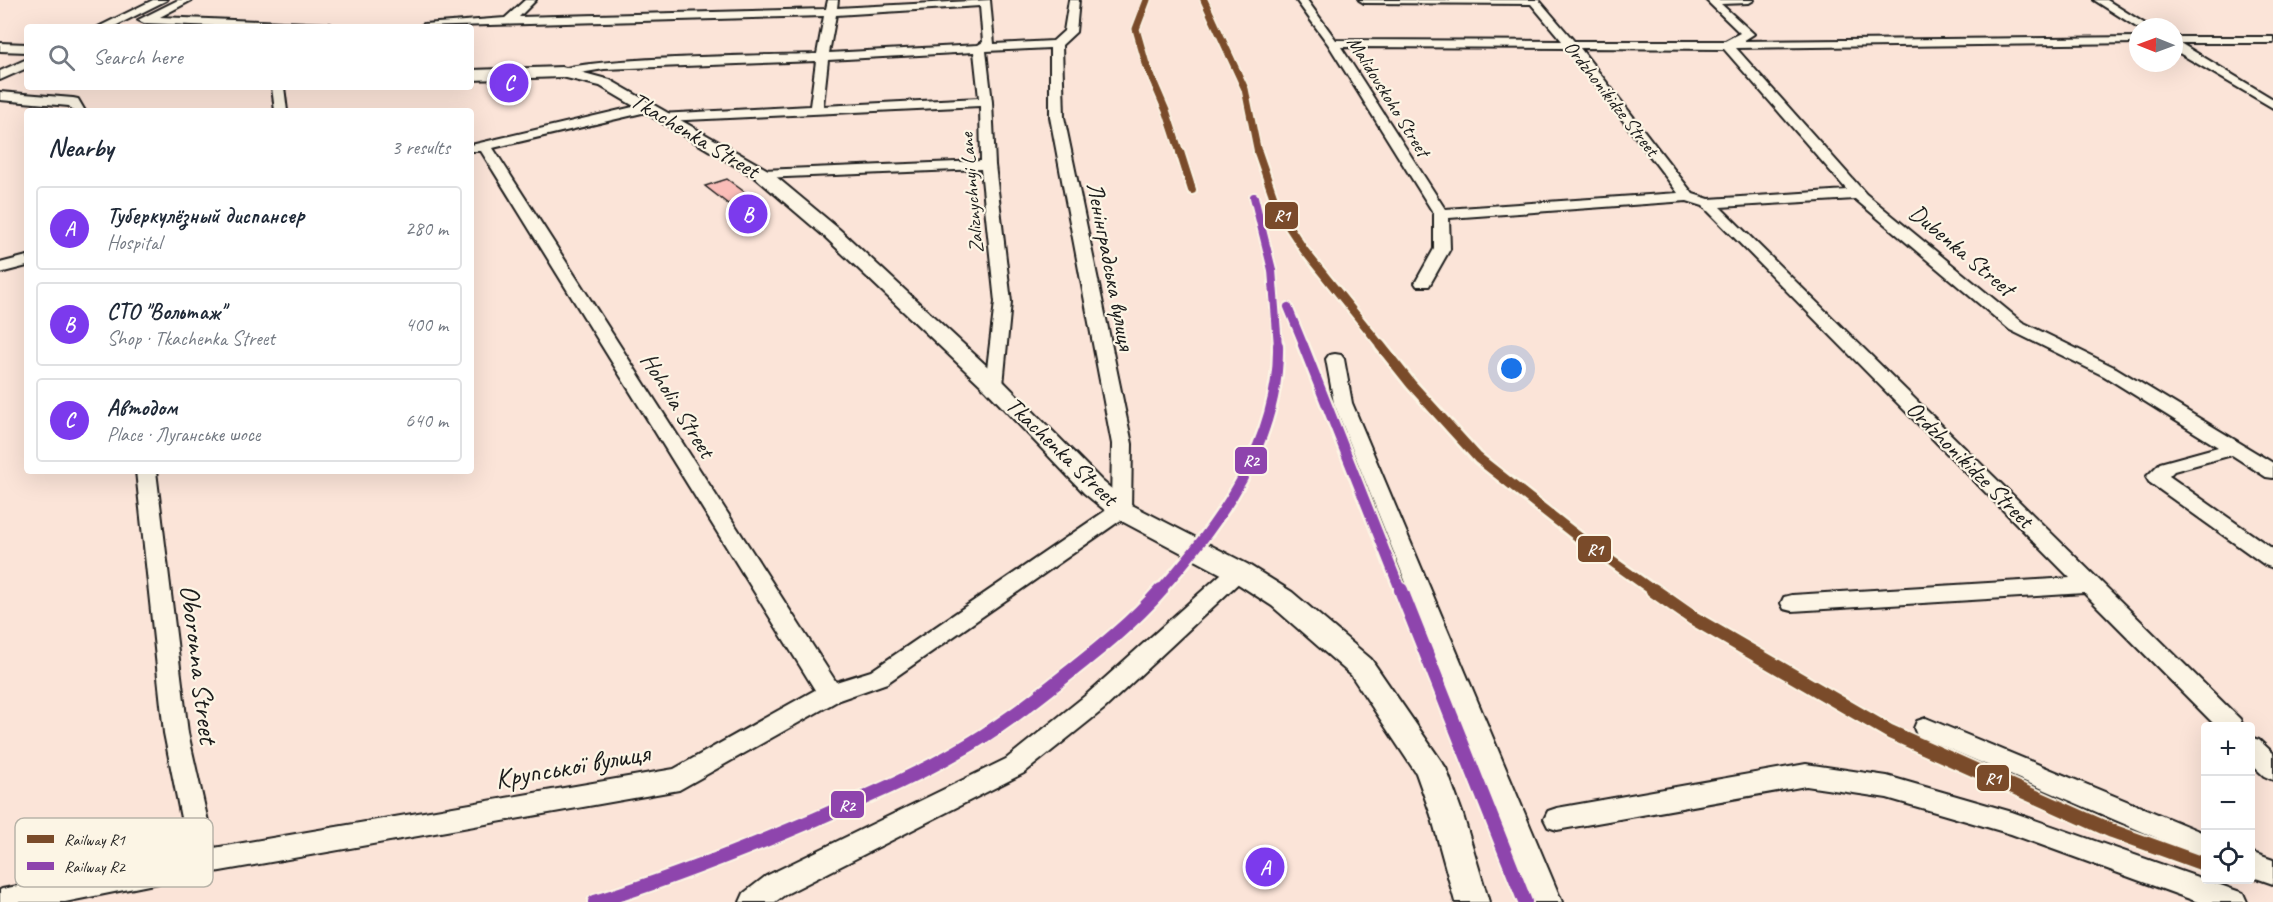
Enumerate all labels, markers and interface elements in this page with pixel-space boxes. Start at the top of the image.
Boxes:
north arrow [2129,18,2183,72]
search box [24,24,474,90]
street label: Malidovskoho Street [1342,31,1437,164]
street label: Ordzhonikidze Street [1559,35,1666,163]
icon: search [45,41,78,74]
text: Search here [93,43,183,71]
pin: C [490,60,528,106]
street label: Tkachenka Street [625,85,766,186]
street label: Zaliznychnyi Lane [954,130,989,254]
text: Nearby [48,131,113,164]
text: 3 results [391,135,450,160]
street label: Ленінградська вулиця [1080,180,1142,354]
pin: B [728,192,768,236]
street label: Dubenka Street [1903,197,2023,305]
line badge: R1 [1264,201,1299,230]
text: Туберкулёзный диспансер [107,202,304,230]
text: R1 [1274,206,1292,226]
text: A [64,216,75,241]
text: 280 m [405,216,448,241]
text: Hospital [107,230,162,255]
text: СТО "Вольтаж" [107,298,225,326]
text: B [64,312,75,337]
text: 400 m [405,312,448,337]
text: Shop · Tkachenka Street [107,326,275,351]
street label: Hoholia Street [634,347,723,465]
your location [1497,354,1526,383]
street label: Tkachenka Street [1000,390,1126,513]
text: Автодом [107,394,177,422]
street label: Ordzhonikidze Street [1900,394,2041,535]
text: C [65,408,74,433]
text: 640 m [405,408,448,433]
text: Place · Луганське шосе [107,422,260,447]
line badge: R2 [1234,446,1268,475]
text: R2 [1243,451,1261,471]
line badge: R1 [1577,535,1612,563]
text: R1 [1587,540,1605,560]
street label: Oboronna Street [172,583,227,748]
map controls [2201,722,2255,884]
button: + [2201,722,2255,776]
street label: Крупської вулиця [492,734,654,796]
line badge: R1 [1976,764,2010,792]
text: R1 [1985,769,2003,789]
button: − [2201,776,2255,830]
line badge: R2 [830,790,865,819]
text: R2 [839,796,857,816]
legend [15,818,213,887]
text: Railway R1 [64,830,126,850]
button: locate [2201,830,2255,884]
pin: A [1246,844,1284,890]
text: Railway R2 [64,857,127,877]

